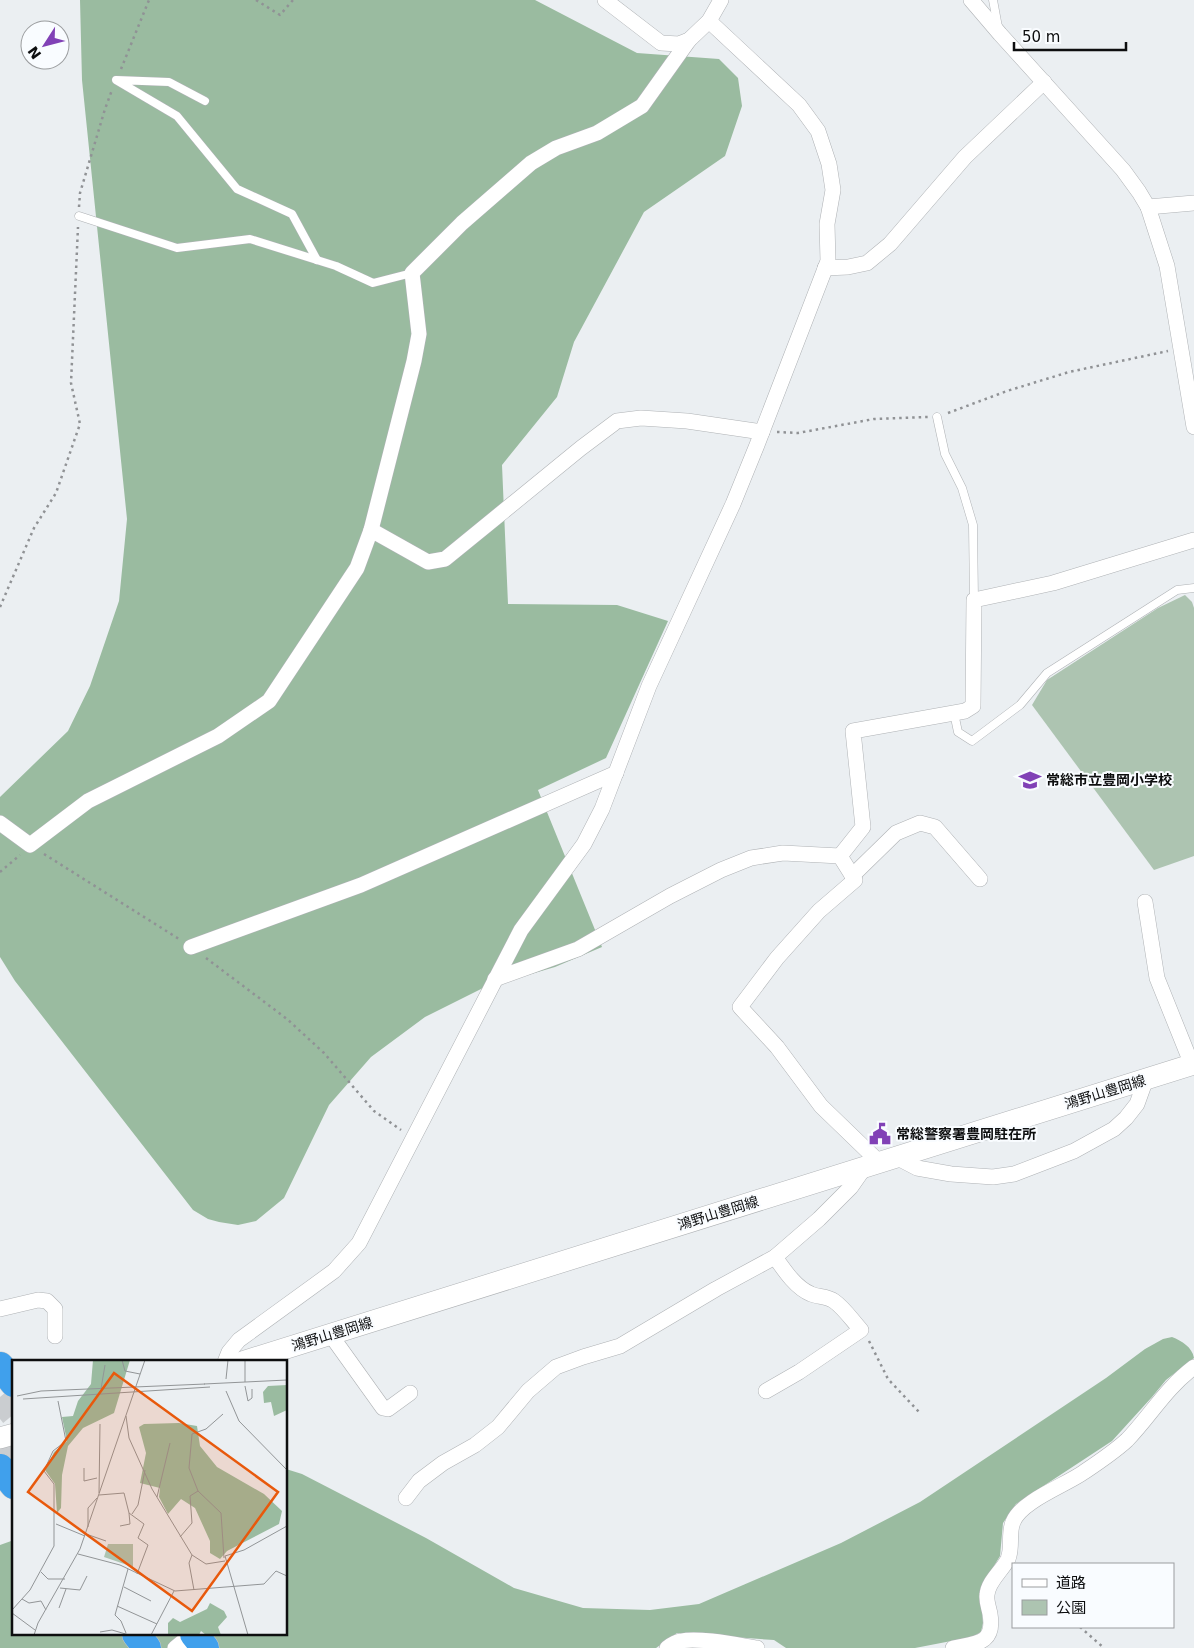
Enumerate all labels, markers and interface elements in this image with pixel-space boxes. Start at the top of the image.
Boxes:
north arrow [20,20,70,70]
scale bar [1014,20,1126,52]
text: 50 m [1022,28,1060,46]
text: N [25,43,44,62]
school or university icon: 常総市立豊岡小学校 [1017,767,1043,793]
place label: 常総市立豊岡小学校 [1046,772,1172,788]
street label: 鴻野山豊岡線 [1062,1072,1148,1112]
public building icon: 常総警察署豊岡駐在所 [867,1121,893,1147]
place label: 常総警察署豊岡駐在所 [896,1126,1036,1142]
street label: 鴻野山豊岡線 [675,1193,761,1233]
street label: 鴻野山豊岡線 [289,1314,375,1354]
inset map [12,1360,288,1636]
legend [1012,1563,1174,1628]
text: 道路 [1056,1574,1086,1592]
text: 公園 [1056,1599,1086,1617]

